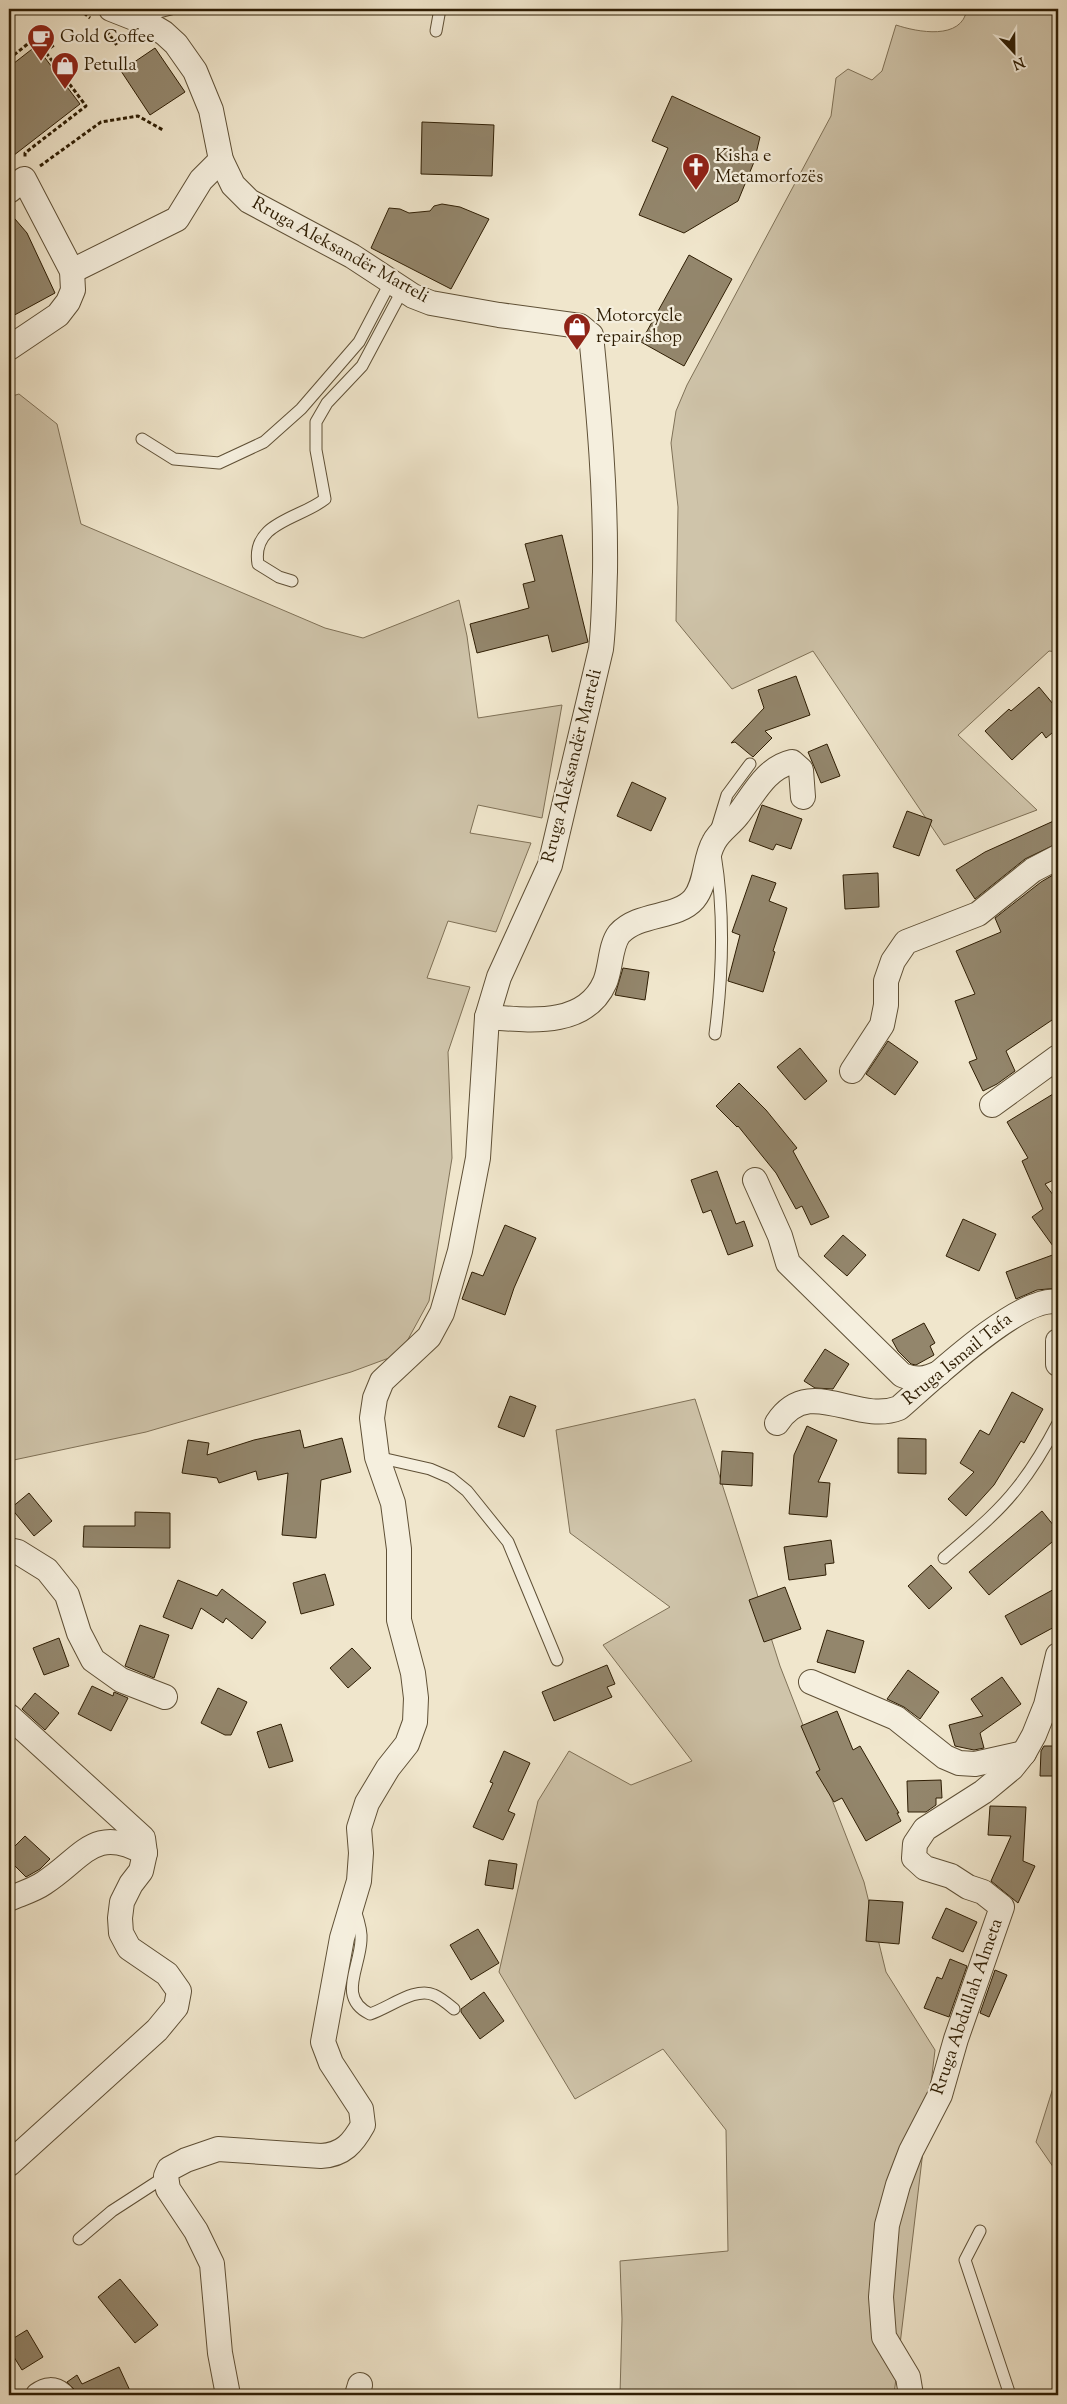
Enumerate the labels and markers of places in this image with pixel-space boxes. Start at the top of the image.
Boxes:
cafe icon: Gold Coffee [26,23,56,62]
place label: Gold Coffee [60,25,155,51]
shop icon: Petulla [50,51,80,90]
place label: Petulla [84,53,137,79]
place label: Kisha e Metamorfozës [715,144,823,191]
church icon: Kisha e Metamorfozës [681,152,711,191]
place label: Motorcycle repair shop [596,304,682,351]
shop icon: Motorcycle repair shop [562,312,592,351]

